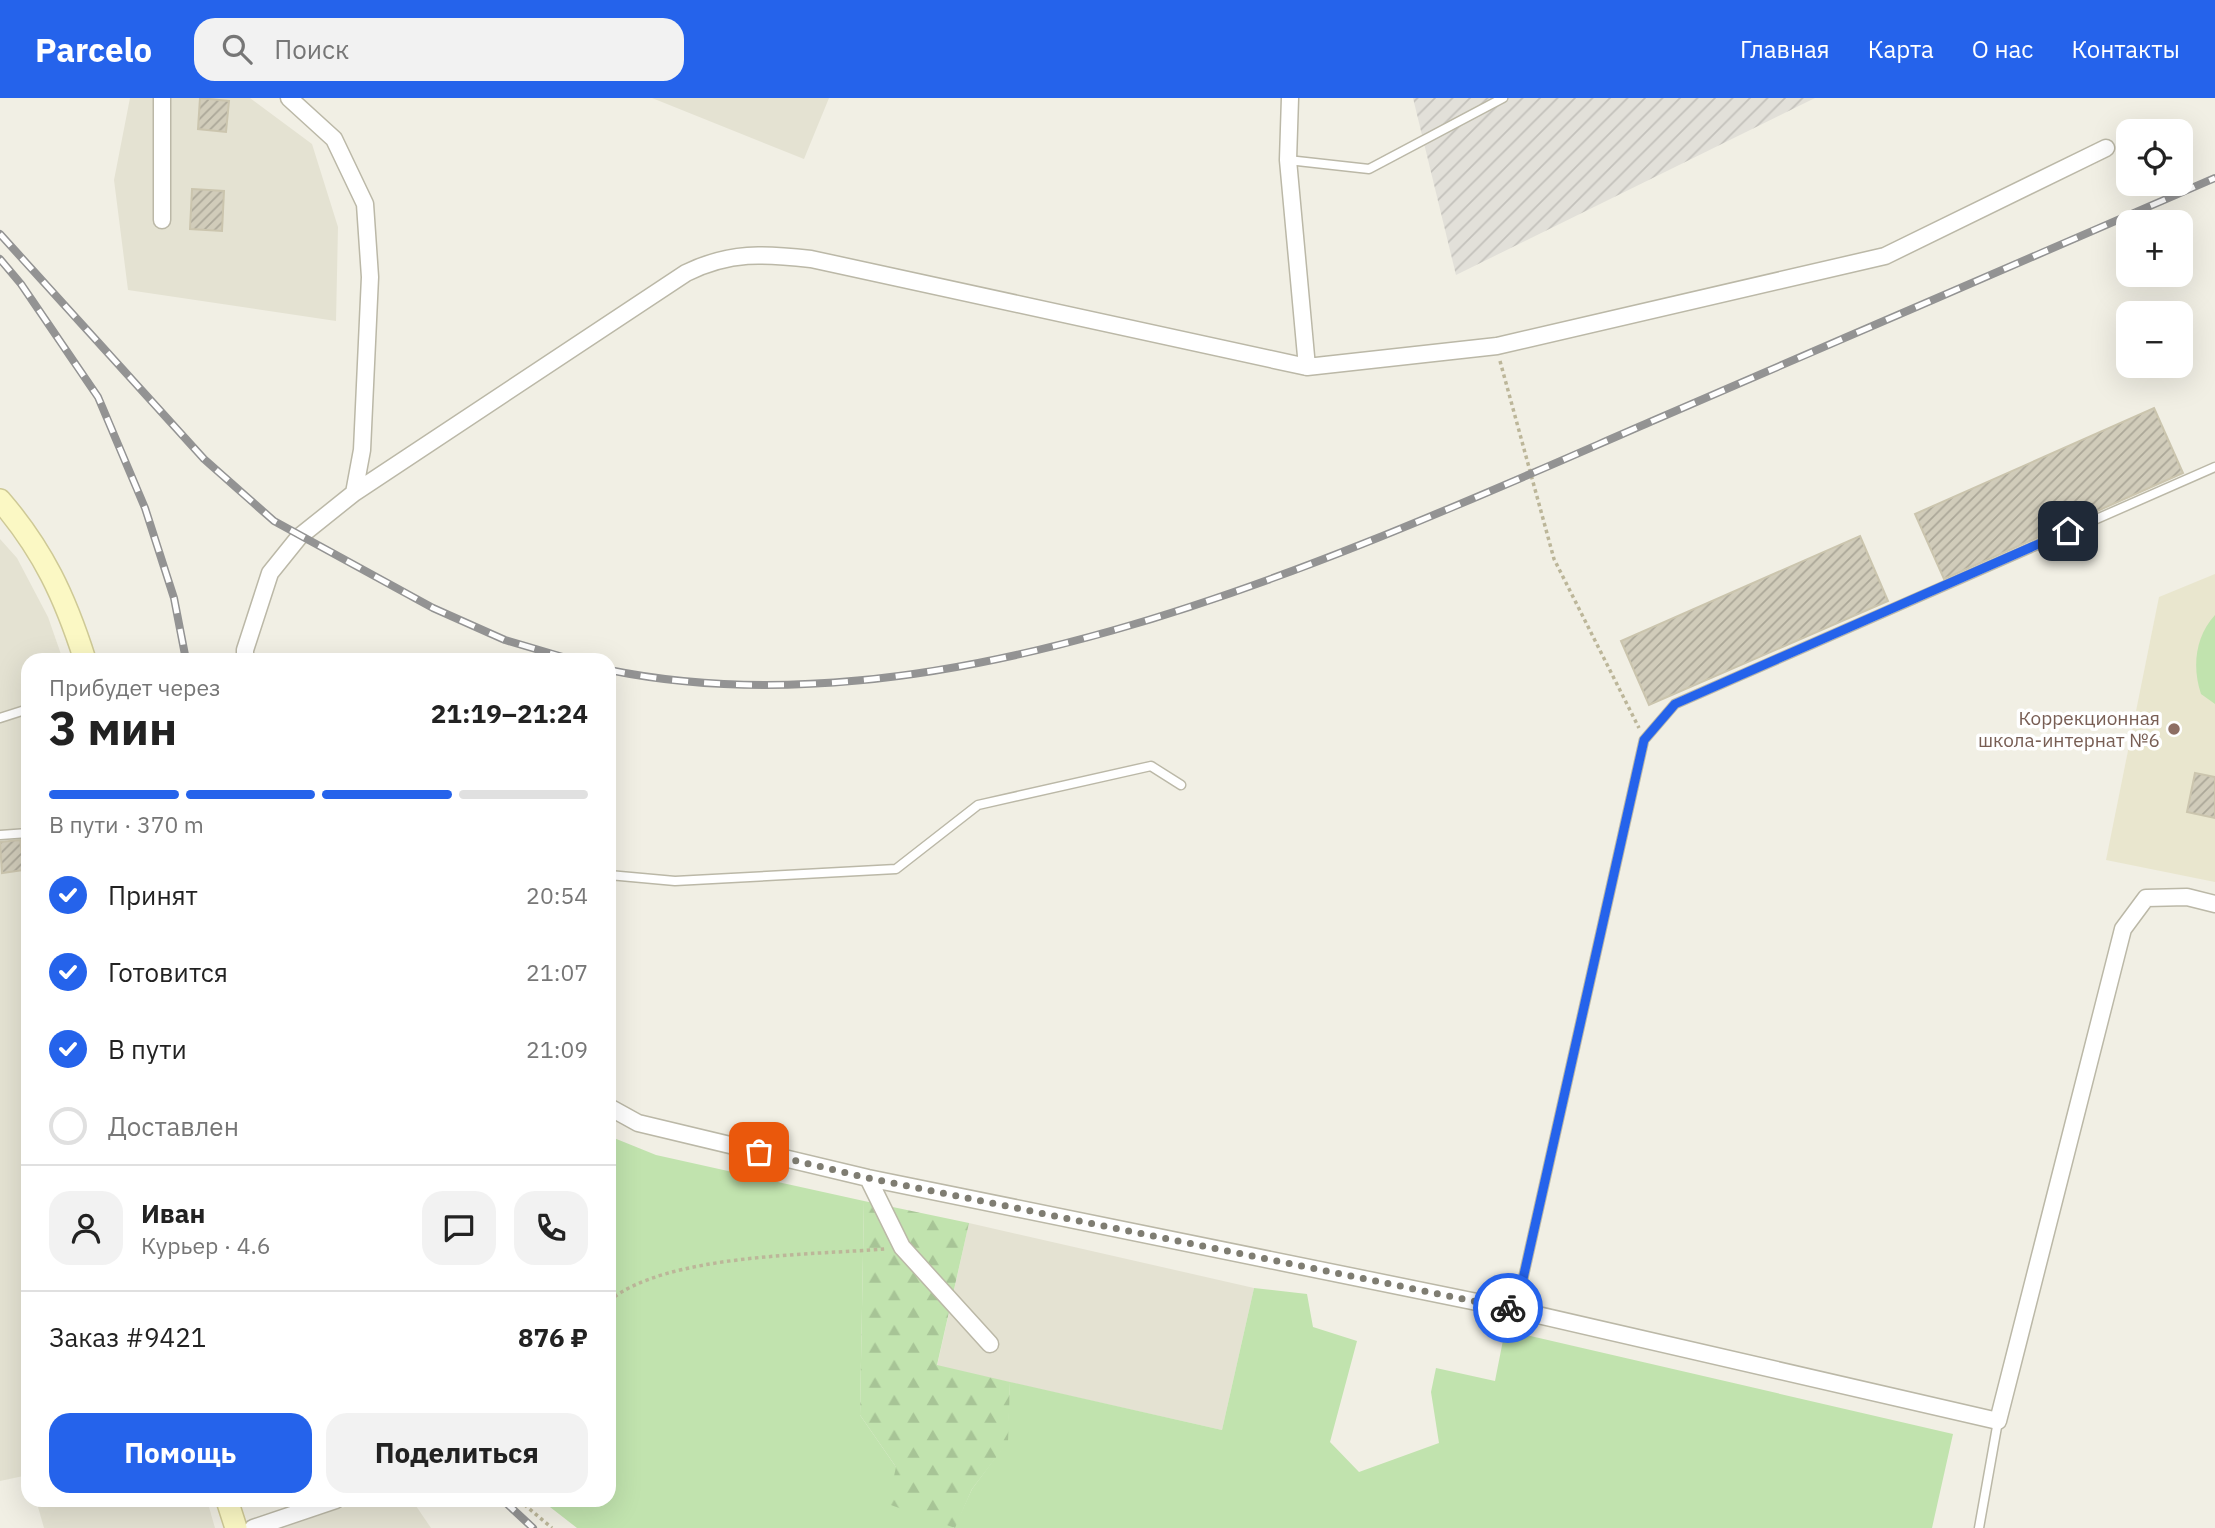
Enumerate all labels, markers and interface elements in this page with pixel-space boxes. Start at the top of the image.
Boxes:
search box [194,18,684,81]
text: Parcelo [35,28,152,71]
icon: search [218,30,256,68]
text: Поиск [274,32,349,66]
text: Главная [1740,33,1830,65]
text: Карта [1868,33,1934,65]
text: О нас [1972,33,2033,65]
text: Контакты [2071,33,2180,65]
map controls [2116,119,2193,378]
button: locate [2116,119,2193,196]
button: + [2116,210,2193,287]
button: − [2116,301,2193,378]
pin [2038,501,2098,561]
icon: home [2049,512,2087,550]
text: Прибудет через [49,672,221,702]
text: 21:19–21:24 [431,696,588,730]
text: 3 мин [49,698,177,758]
place label: Коррекционная школа-интернат №6 [1978,706,2160,752]
marker: Коррекционная школа-интернат №6 [2166,721,2182,737]
text: В пути · 370 m [49,809,204,839]
icon: check [49,876,87,914]
text: Принят [108,878,198,912]
text: 20:54 [526,880,588,910]
icon: check [49,953,87,991]
text: Готовится [108,955,228,989]
text: 21:07 [526,957,588,987]
icon: check [49,1030,87,1068]
text: В пути [108,1032,187,1066]
text: 21:09 [526,1034,588,1064]
text: Доставлен [108,1109,239,1143]
pin [729,1122,789,1182]
icon: bag [740,1133,778,1171]
button: person [49,1191,123,1265]
button: chat [422,1191,496,1265]
button: phone [514,1191,588,1265]
text: Иван [141,1196,206,1230]
text: Курьер · 4.6 [141,1230,271,1260]
courier [1473,1273,1543,1343]
icon: bike [1489,1289,1527,1327]
text: Заказ #9421 [49,1320,206,1354]
text: 876 ₽ [518,1320,588,1354]
button: Помощь [49,1413,312,1493]
button: Поделиться [326,1413,588,1493]

